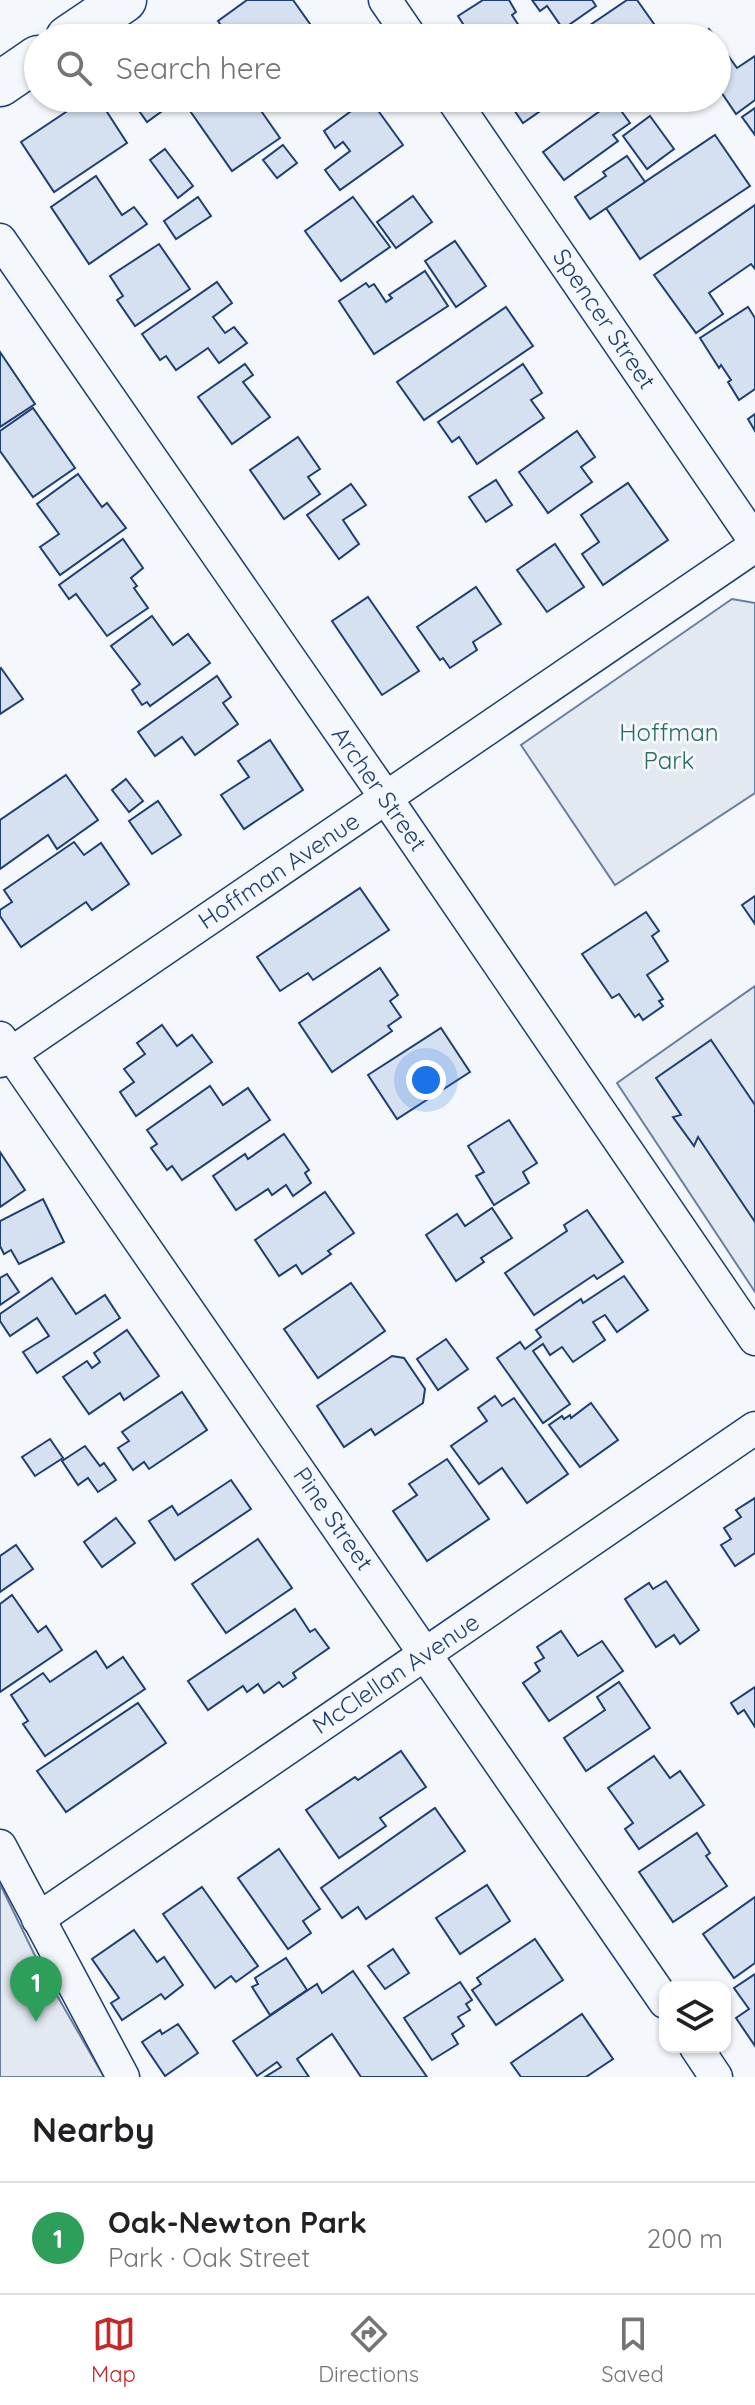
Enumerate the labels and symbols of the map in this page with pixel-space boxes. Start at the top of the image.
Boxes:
street label: Spencer Street [547,243,663,394]
park label: Hoffman Park [619,717,719,775]
street label: Archer Street [326,720,434,857]
street label: Hoffman Avenue [192,805,365,935]
your location [406,1060,446,1100]
street label: Pine Street [287,1461,380,1576]
street label: McClellan Avenue [306,1606,485,1740]
pin: 1 [10,1956,62,2022]

